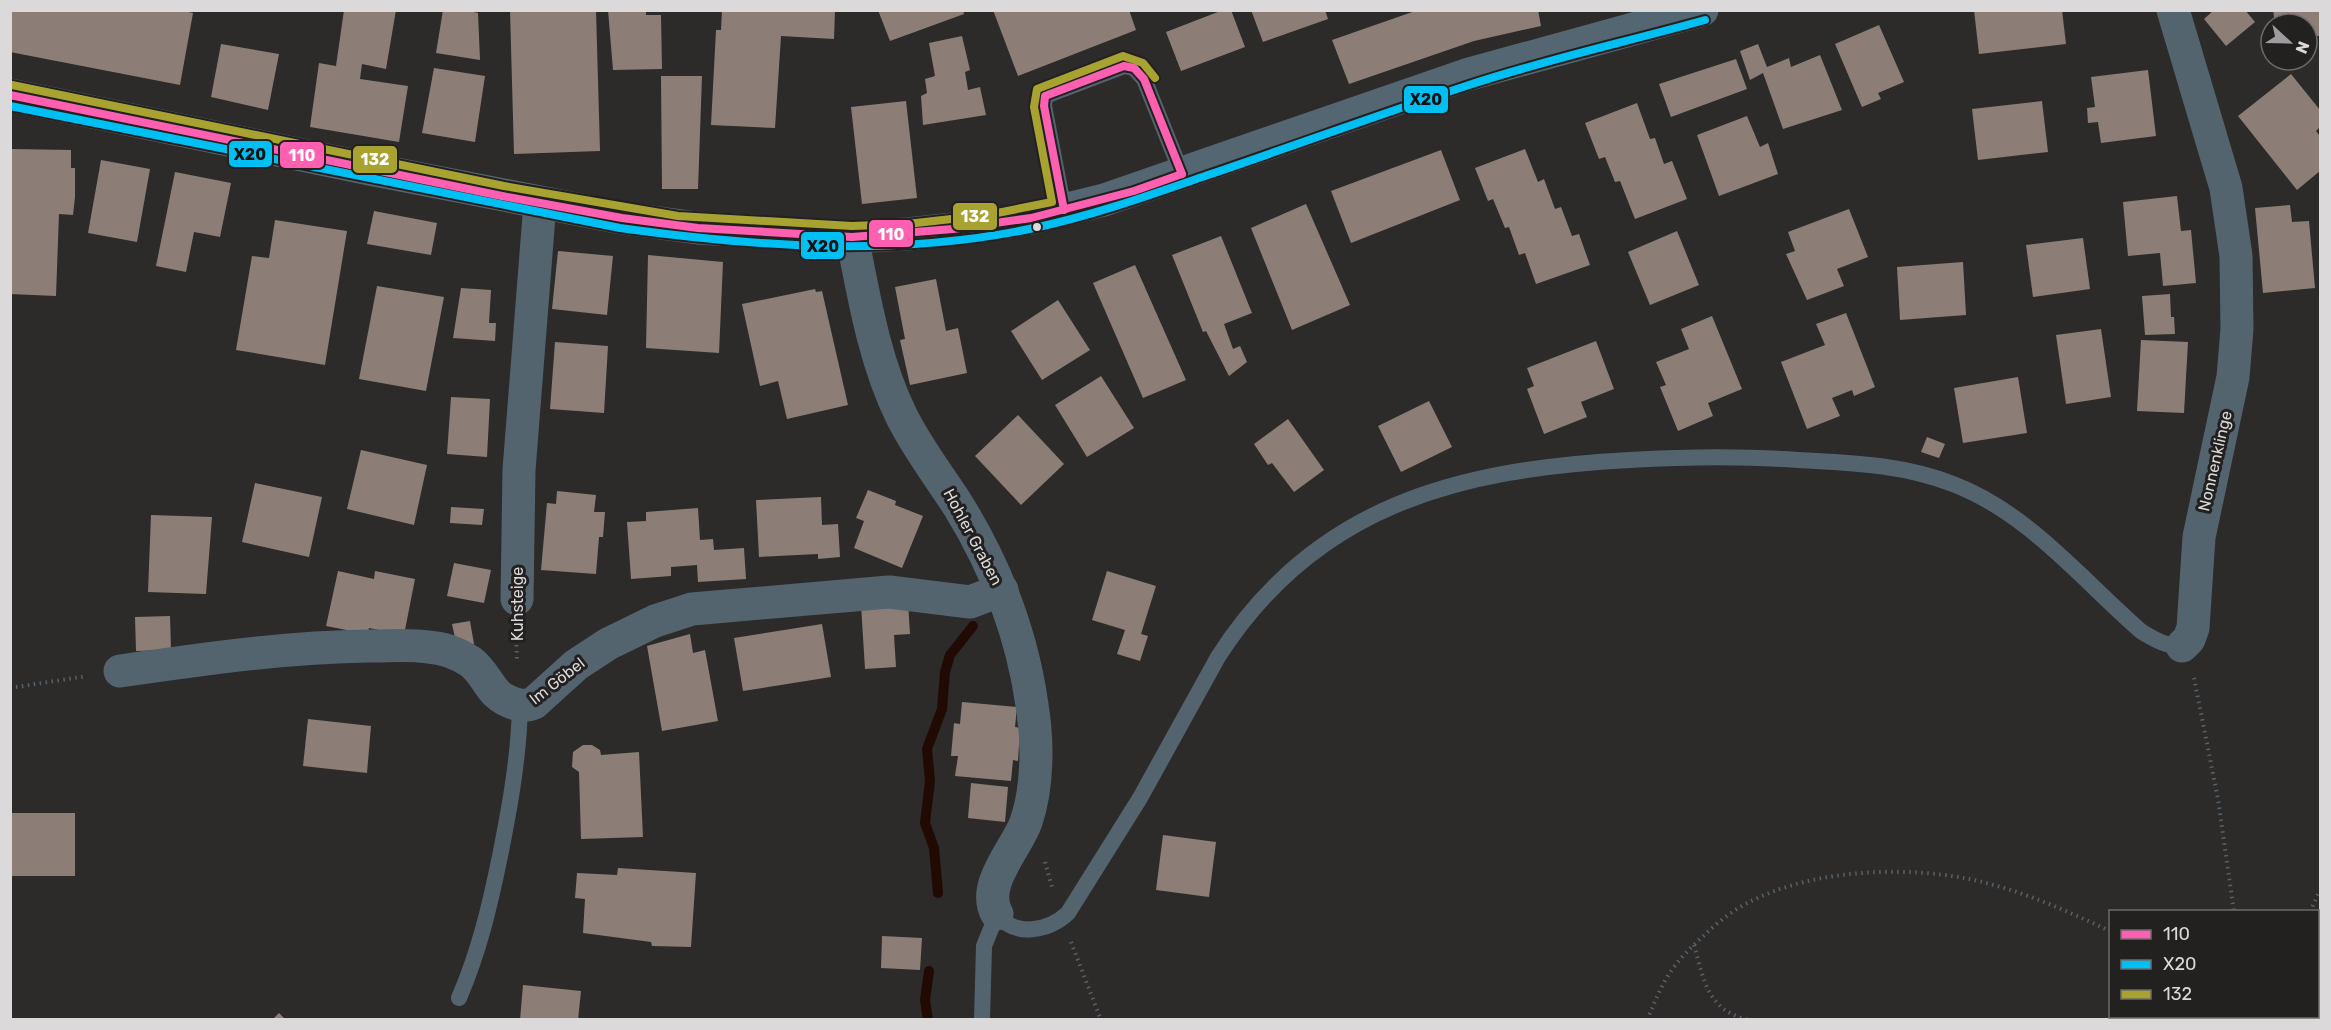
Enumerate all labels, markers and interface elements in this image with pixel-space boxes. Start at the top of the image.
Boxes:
north arrow [2259,12,2319,72]
text: N [2291,39,2313,56]
line badge: X20 [1403,85,1449,114]
text: X20 [1410,90,1442,109]
line badge: X20 [228,140,273,168]
line badge: 110 [279,141,325,169]
text: X20 [234,145,266,164]
line badge: 132 [352,145,398,174]
text: 110 [289,146,316,165]
text: 132 [361,150,389,169]
line badge: 132 [952,202,998,231]
text: 132 [961,207,989,226]
line badge: 110 [868,219,914,248]
unlabelled marker [1031,221,1043,233]
text: 110 [878,225,905,244]
line badge: X20 [800,231,845,260]
text: X20 [807,237,839,256]
street label: Nonnenklinge [2194,409,2236,513]
street label: Hohler Graben [940,485,1006,589]
street label: Kuhsteige [508,567,527,641]
street label: Im Göbel [526,654,588,708]
legend [2109,910,2319,1018]
text: 110 [2163,923,2190,945]
text: X20 [2163,953,2196,975]
text: 132 [2163,983,2192,1005]

